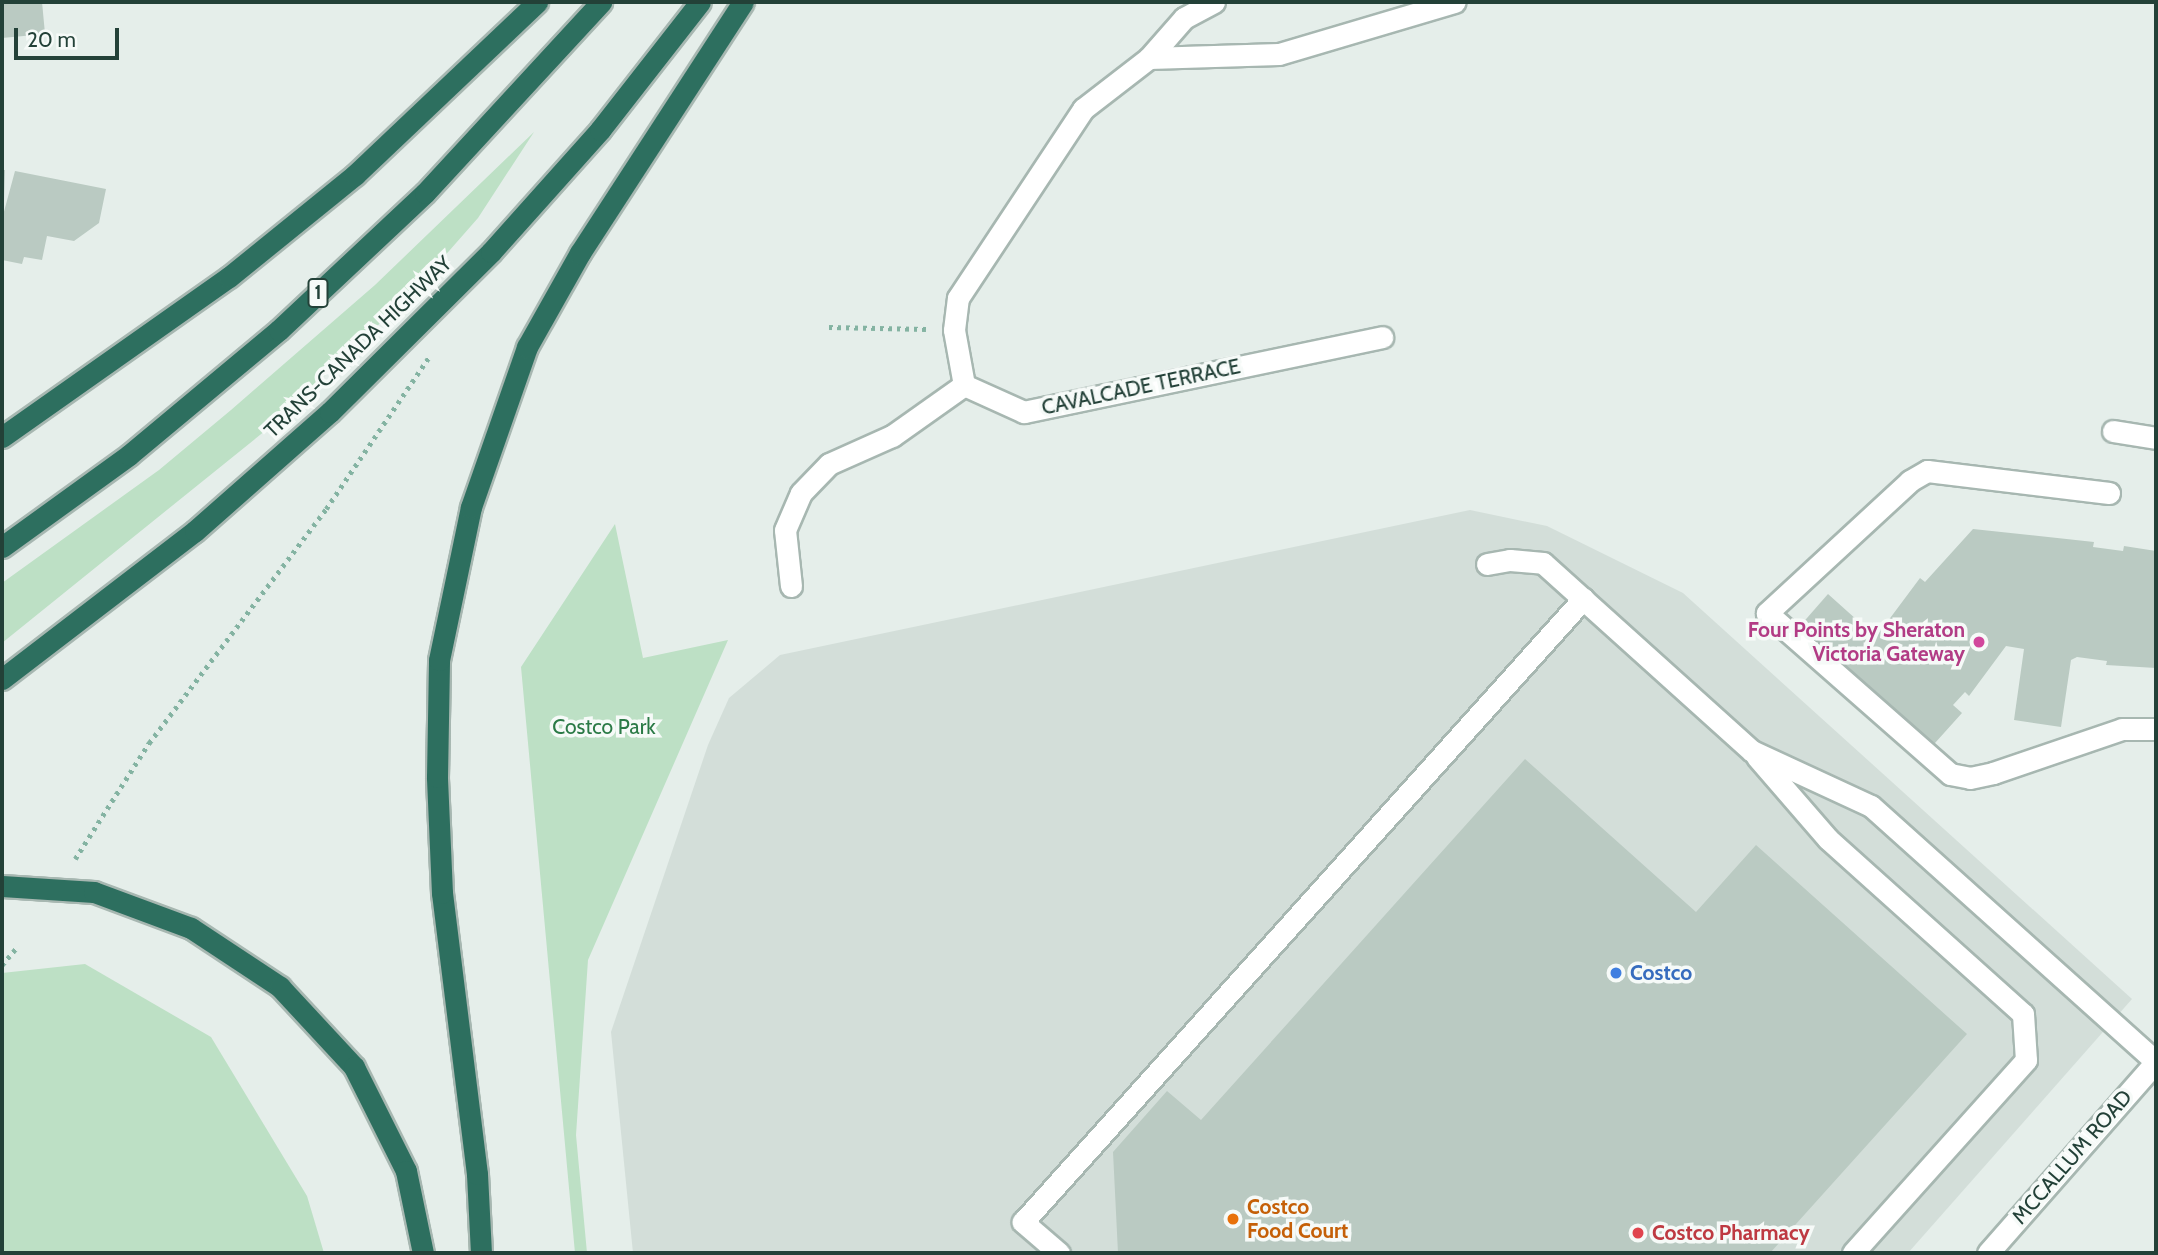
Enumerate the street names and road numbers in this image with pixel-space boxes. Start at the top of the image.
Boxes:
street label: TRANS-CANADA HIGHWAY [259,251,457,443]
road number: 1 [306,278,330,308]
street label: CAVALCADE TERRACE [1039,354,1243,420]
street label: MCCALLUM ROAD [2007,1085,2137,1229]

